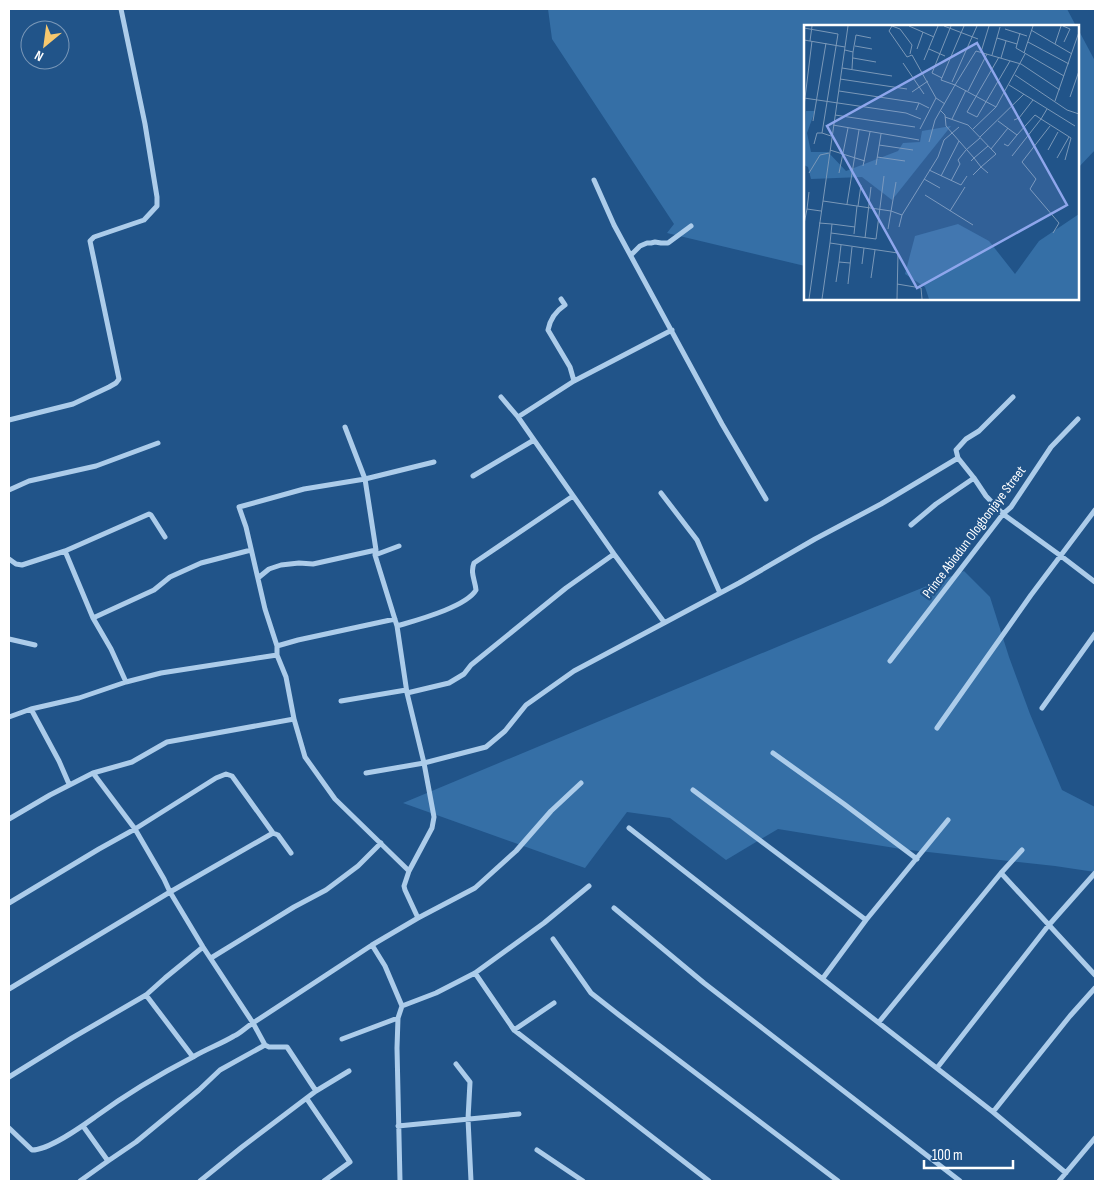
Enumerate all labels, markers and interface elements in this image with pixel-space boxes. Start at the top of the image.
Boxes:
north arrow [20,20,70,70]
inset map [804,25,1079,300]
text: N [32,47,46,65]
street label: Prince Abiodun Ologbonjaye Street [919,463,1029,601]
scale bar [924,1138,1013,1170]
text: 100 m [932,1146,963,1165]

